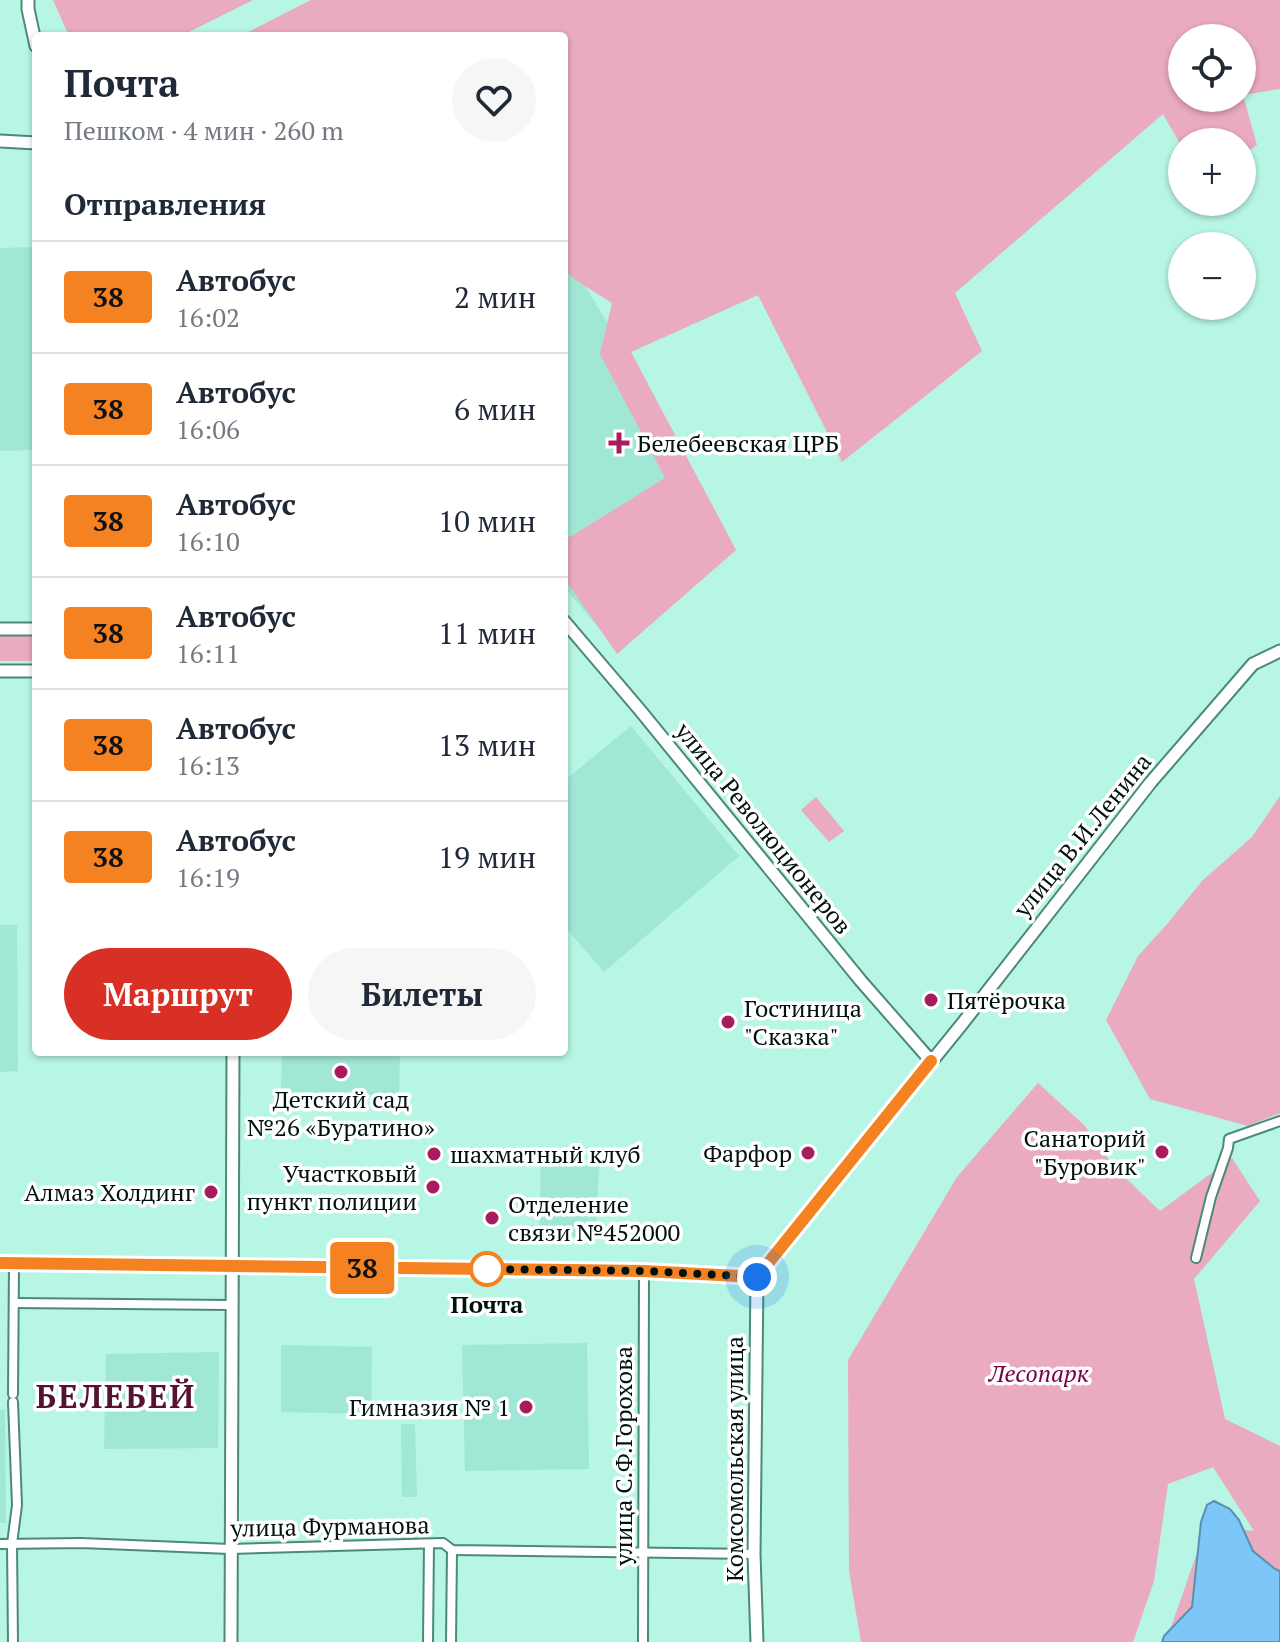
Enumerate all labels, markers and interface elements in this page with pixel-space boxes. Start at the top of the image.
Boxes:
map controls [1168,24,1256,320]
button: locate [1168,24,1256,112]
text: Почта [64,58,180,108]
button: heart [452,58,536,142]
text: Пешком · 4 мин · 260 m [64,113,344,147]
button: + [1168,128,1256,216]
text: Отправления [64,184,266,224]
button: − [1168,232,1256,320]
text: Автобус [176,260,296,300]
text: 2 мин [454,277,536,317]
text: 38 [92,278,124,315]
text: 16:02 [176,300,240,334]
text: Автобус [176,372,296,412]
text: 6 мин [454,389,536,429]
text: 38 [92,390,124,427]
text: 16:06 [176,412,240,446]
place label: Белебеевская ЦРБ [637,427,839,459]
marker: Белебеевская ЦРБ [608,432,630,454]
text: Автобус [176,484,296,524]
text: 10 мин [438,501,536,541]
text: 38 [92,502,124,539]
text: 16:10 [176,524,240,558]
text: Автобус [176,596,296,636]
text: 11 мин [438,613,536,653]
text: 38 [92,614,124,651]
text: 16:11 [176,636,240,670]
text: Автобус [176,708,296,748]
street label: улица Революционеров [668,715,859,941]
text: 13 мин [438,725,536,765]
text: 38 [92,726,124,763]
street label: улица В.И.Ленина [1005,746,1158,925]
text: 16:13 [176,748,240,782]
text: Автобус [176,820,296,860]
text: 19 мин [438,837,536,877]
text: 38 [92,838,124,875]
text: 16:19 [176,860,240,894]
button: Маршрут [64,948,292,1040]
button: Билеты [308,948,536,1040]
place label: Пятёрочка [947,984,1066,1016]
marker: Пятёрочка [922,991,940,1009]
place label: Гостиница "Сказка" [744,992,862,1052]
marker: Гостиница "Сказка" [719,1013,737,1031]
marker: Детский сад №26 «Буратино» [332,1063,350,1081]
place label: Детский сад №26 «Буратино» [247,1083,435,1143]
place label: Санаторий "Буровик" [1024,1122,1146,1182]
place label: Фарфор [703,1137,792,1169]
place label: шахматный клуб [450,1138,640,1170]
marker: Санаторий "Буровик" [1153,1143,1171,1161]
marker: Фарфор [799,1144,817,1162]
marker: шахматный клуб [425,1145,443,1163]
place label: Участковый пункт полиции [246,1157,417,1217]
place label: Алмаз Холдинг [24,1176,195,1208]
marker: Участковый пункт полиции [424,1178,442,1196]
marker: Алмаз Холдинг [202,1183,220,1201]
place label: Отделение связи №452000 [508,1188,680,1248]
marker: Отделение связи №452000 [483,1209,501,1227]
line badge: 38 [326,1242,398,1294]
text: 38 [346,1249,378,1286]
marker: Почта [470,1252,504,1286]
your location [737,1257,777,1297]
place label: Почта [451,1288,524,1320]
street label: Комсомольская улица [718,1336,750,1582]
street label: улица С.Ф.Горохова [607,1346,639,1567]
park label: Лесопарк [988,1357,1089,1389]
district label: БЕЛЕБЕЙ [36,1375,196,1417]
place label: Гимназия № 1 [349,1391,510,1423]
marker: Гимназия № 1 [517,1398,535,1416]
street label: улица Фурманова [229,1508,430,1544]

